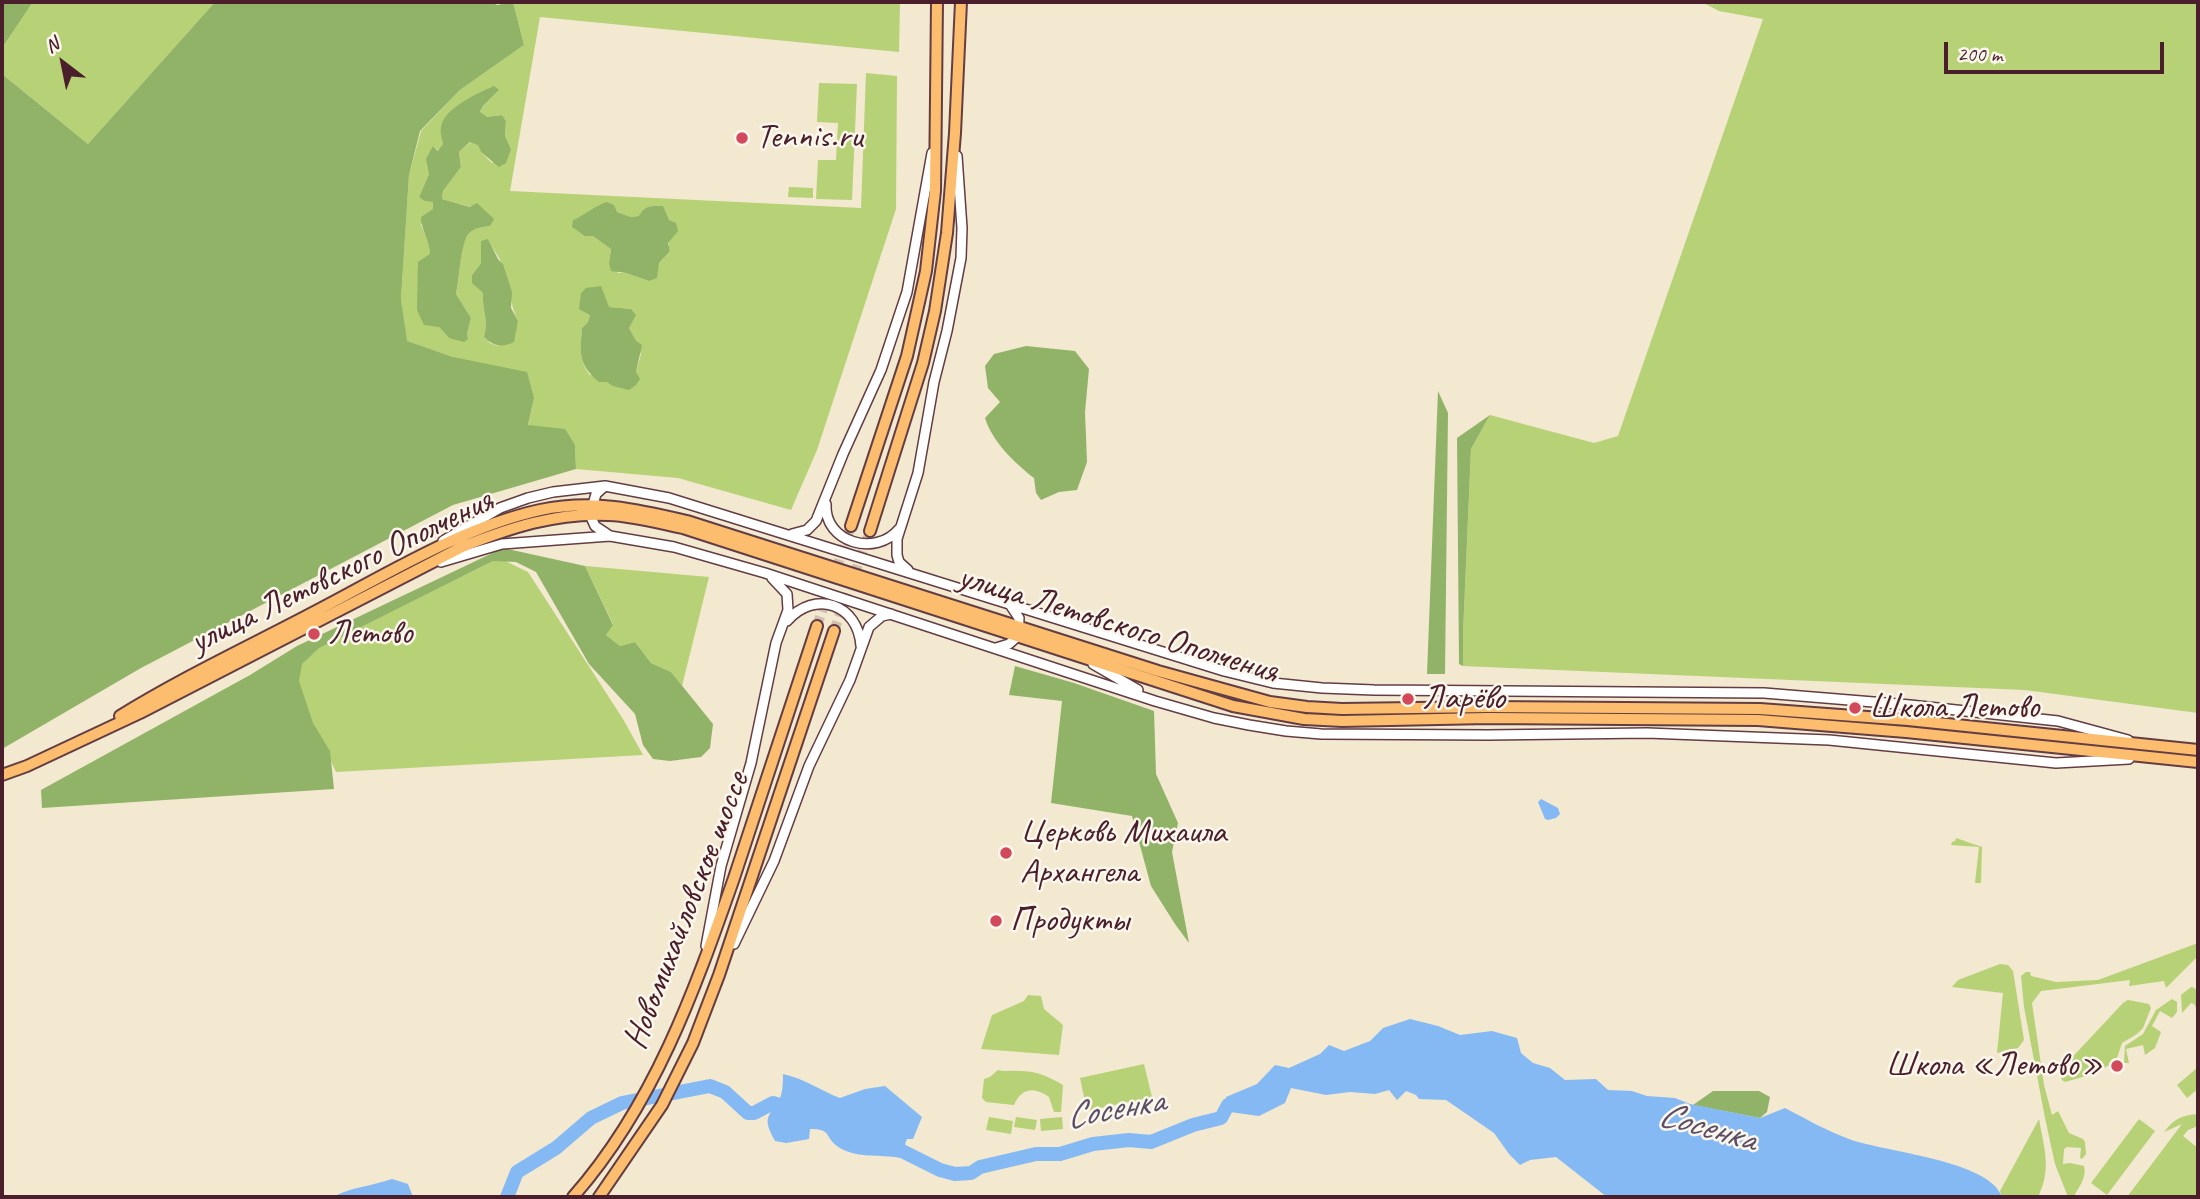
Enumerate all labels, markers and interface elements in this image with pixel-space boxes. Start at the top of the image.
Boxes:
north arrow [28,28,98,98]
scale bar [1948,28,2168,72]
text: N [41,32,63,58]
text: 200 m [1957,41,2002,67]
place label: Tennis.ru [756,117,863,159]
marker: Tennis.ru [734,130,750,146]
street label: улица Летовского Ополчения [184,480,500,664]
street label: улица Летовского Ополчения [953,556,1283,694]
place label: Летово [328,613,412,655]
marker: Летово [306,626,322,642]
place label: Ларёво [1422,678,1505,720]
place label: Школа Летово [1869,687,2039,729]
marker: Ларёво [1400,691,1416,707]
marker: Школа Летово [1847,700,1863,716]
street label: Новомихайловское шоссе [615,767,759,1055]
place label: Церковь Михаила Архангела [1020,812,1226,894]
marker: Церковь Михаила Архангела [998,845,1014,861]
place label: Продукты [1010,900,1129,942]
marker: Продукты [988,913,1004,929]
place label: Школа «Летово» [1885,1045,2103,1087]
marker: Школа «Летово» [2109,1058,2125,1074]
water label: Сосенка [1062,1080,1168,1140]
water label: Сосенка [1653,1093,1761,1163]

